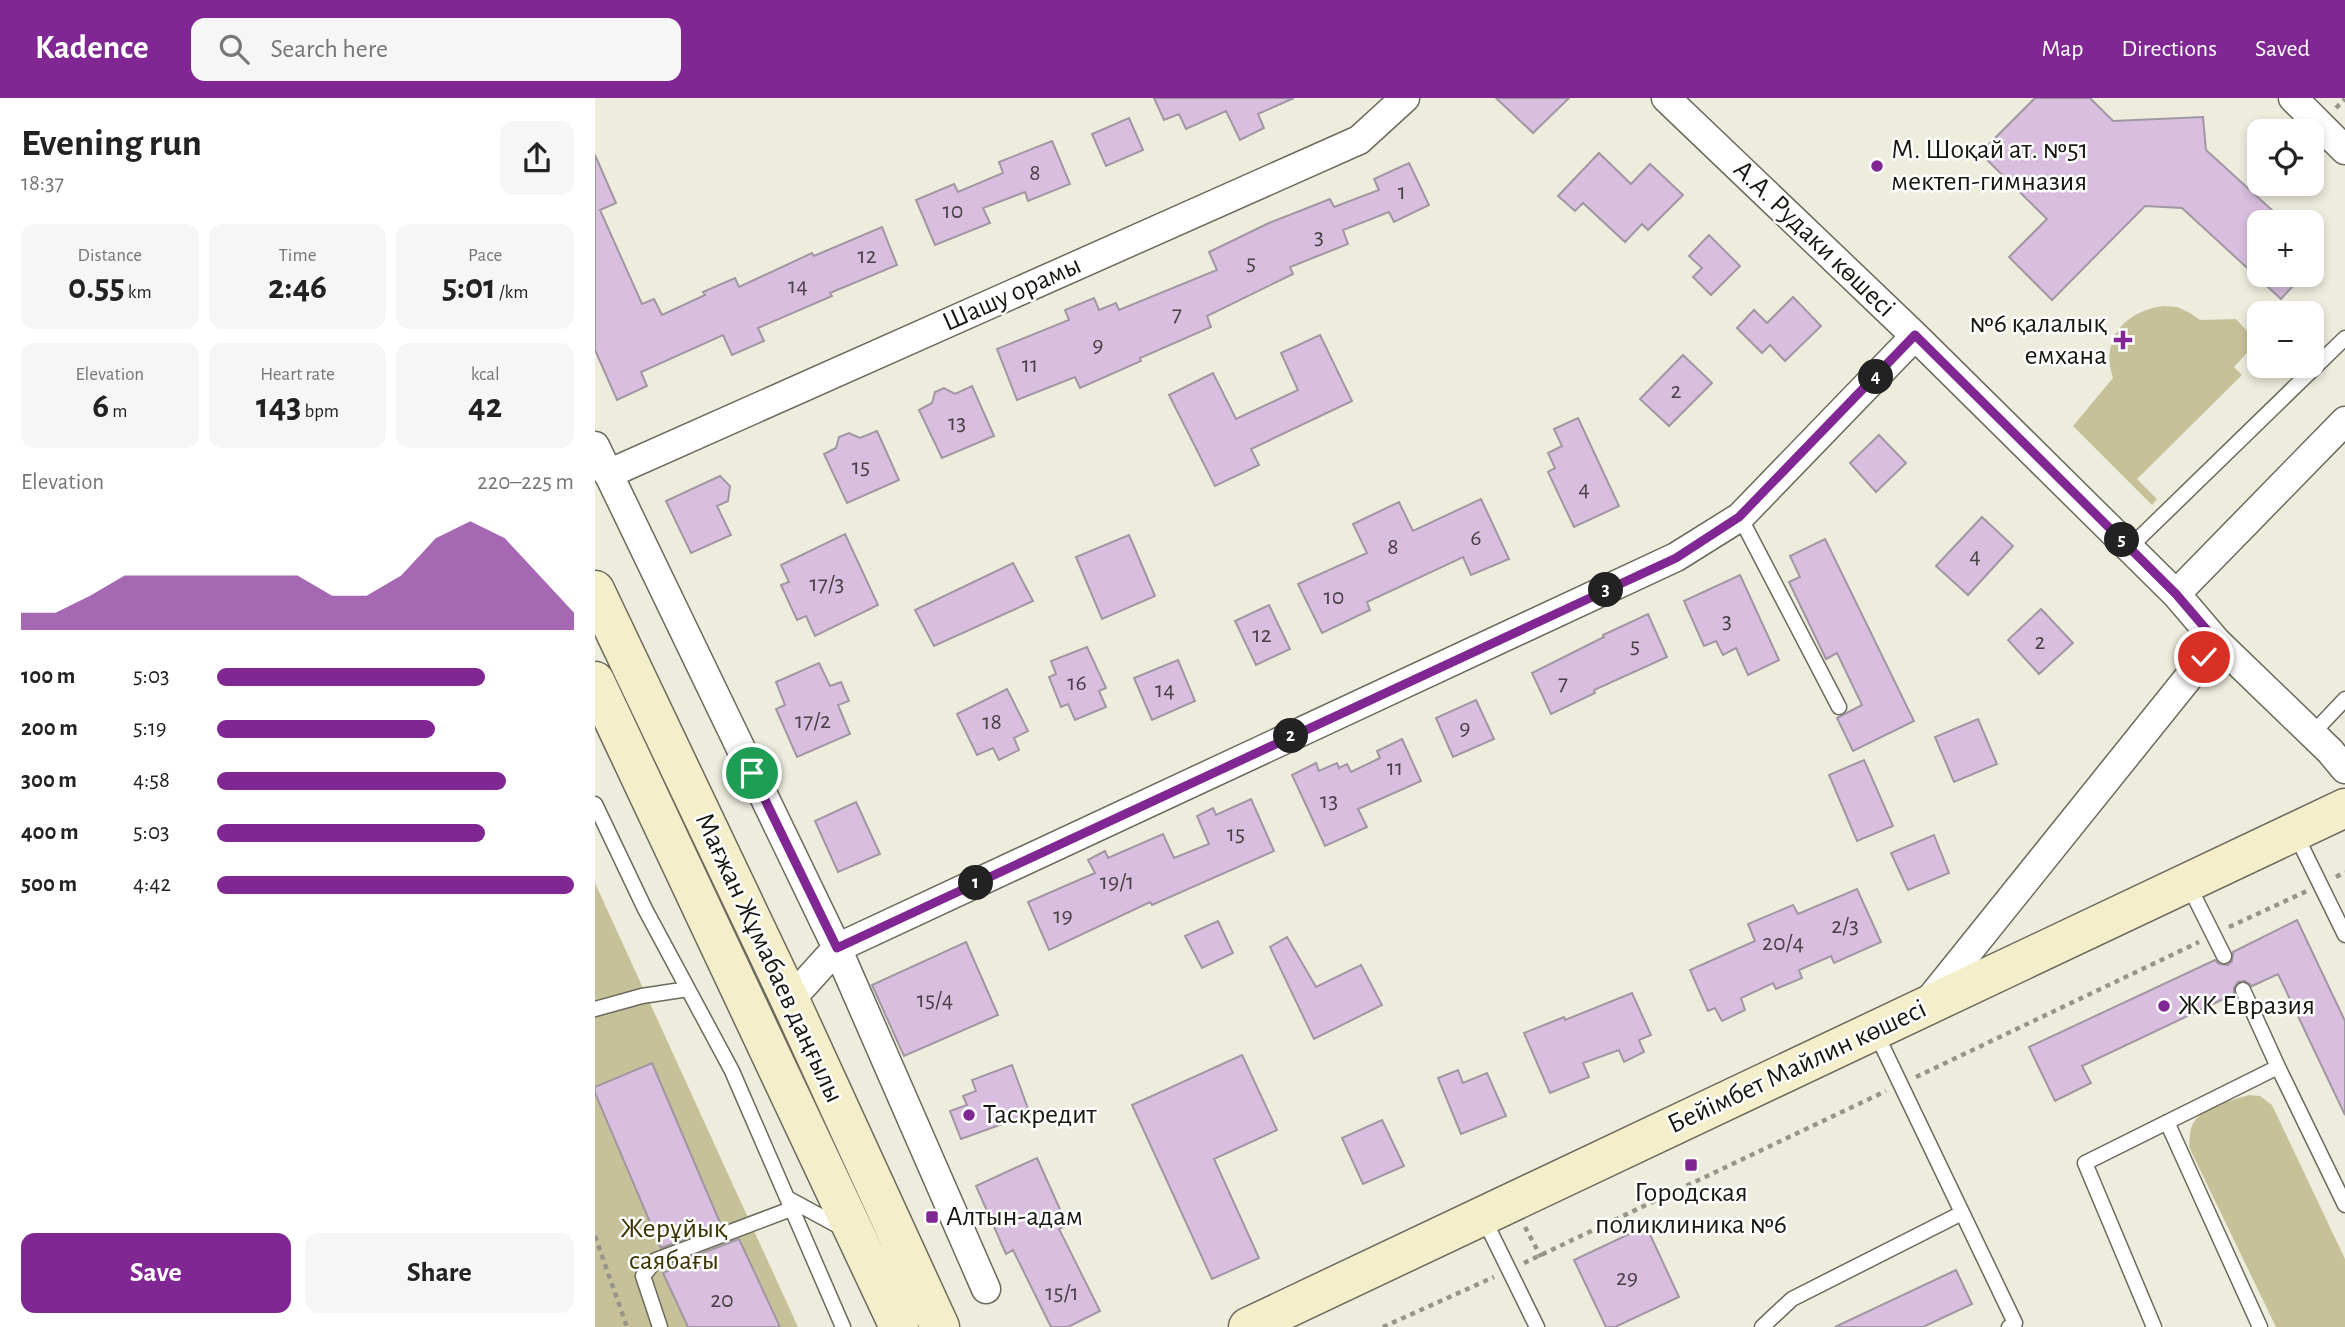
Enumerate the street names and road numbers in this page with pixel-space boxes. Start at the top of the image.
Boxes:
street label: А.А. Рудаки көшесі [1728,155,1900,323]
street label: Шашу орамы [938,251,1086,337]
street label: Мағжан Жұмабаев даңғылы [689,809,849,1107]
street label: Бейімбет Майлин көшесі [1663,995,1931,1139]

